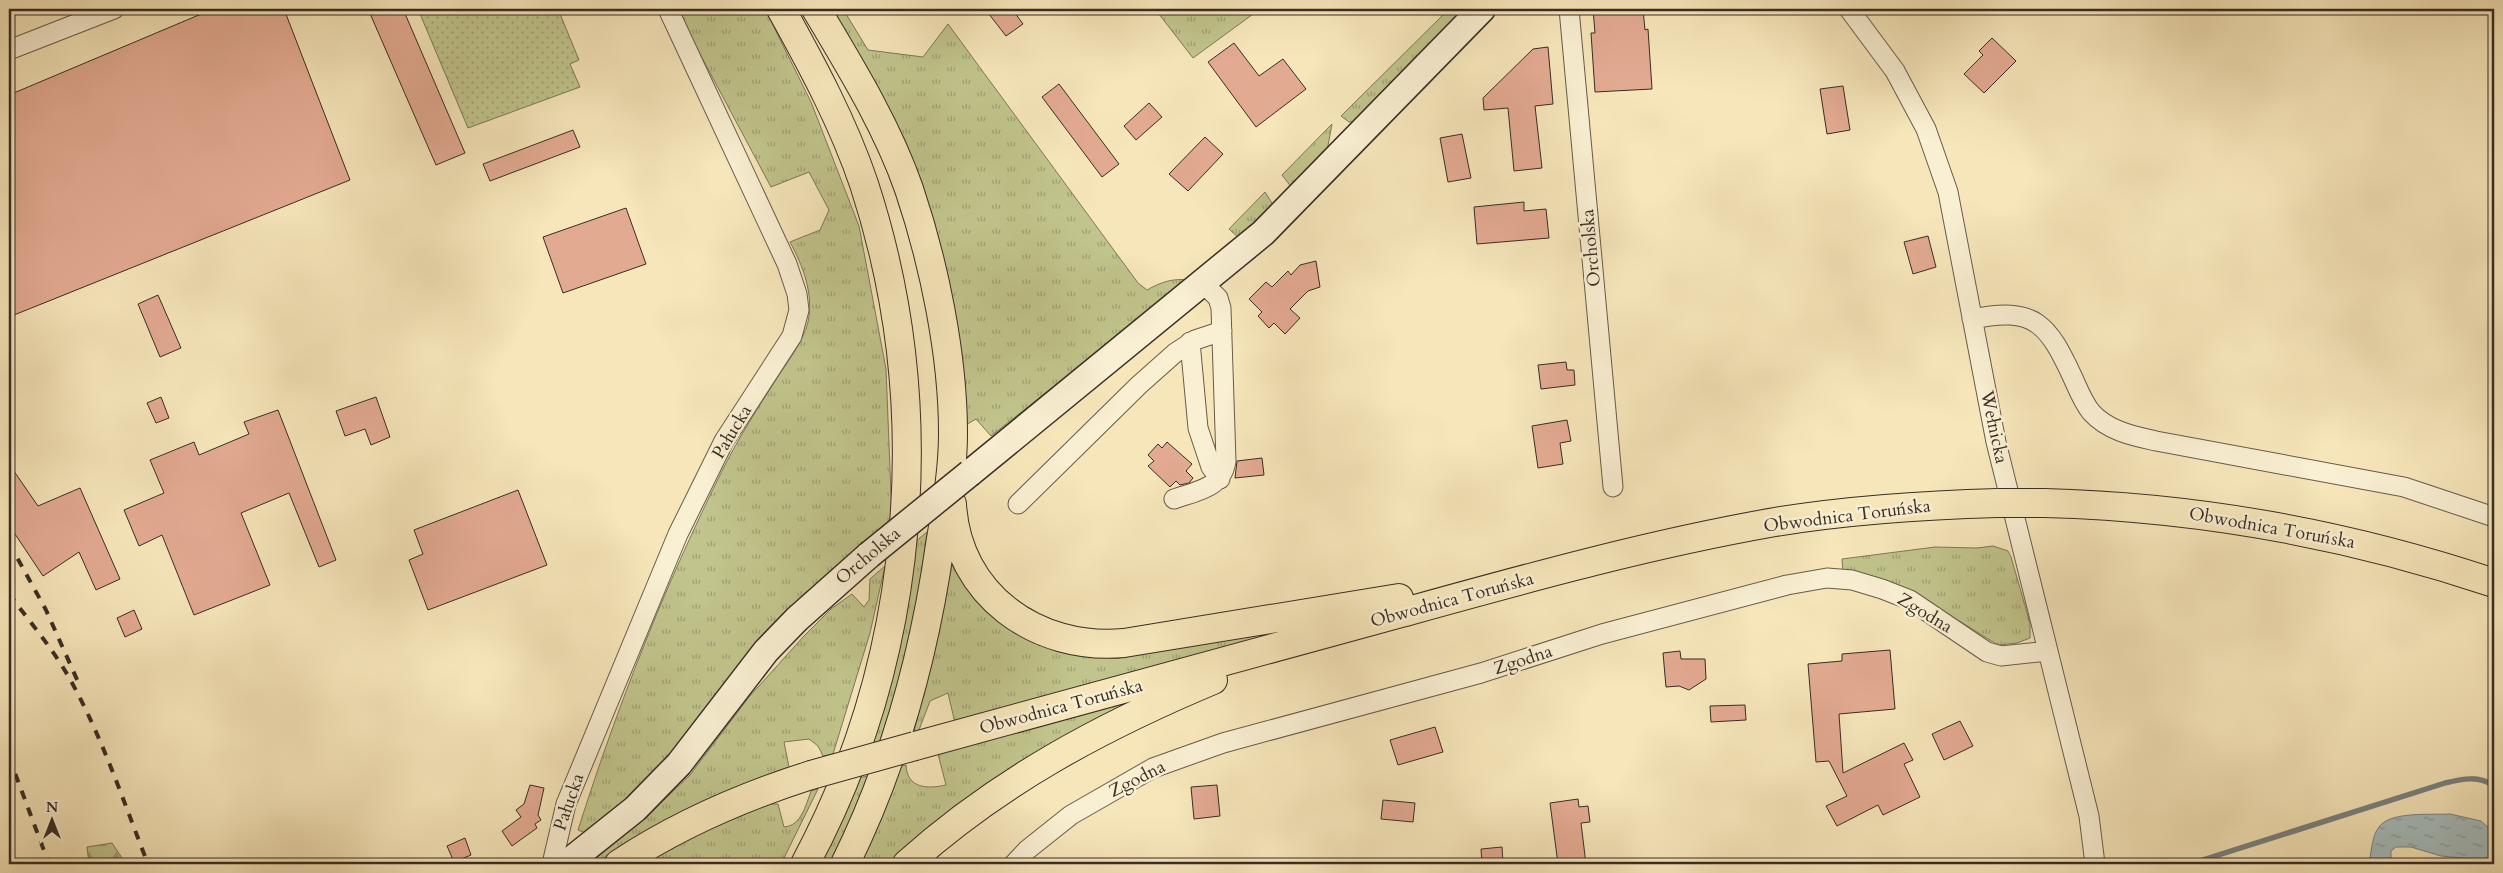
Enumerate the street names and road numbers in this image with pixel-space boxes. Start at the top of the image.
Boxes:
street label: Orcholska [1575,208,1607,288]
street label: Wełnicka [1974,387,2014,466]
street label: Pałucka [706,400,758,464]
street label: Obwodnica Toruńska [1762,493,1932,539]
street label: Obwodnica Toruńska [2187,501,2357,555]
street label: Orcholska [830,521,906,591]
street label: Obwodnica Toruńska [1368,566,1537,634]
street label: Zgodna [1893,587,1957,639]
street label: Zgodna [1490,639,1556,681]
street label: Obwodnica Toruńska [977,673,1146,741]
street label: Zgodna [1104,754,1170,804]
street label: Pałucka [548,770,590,834]

